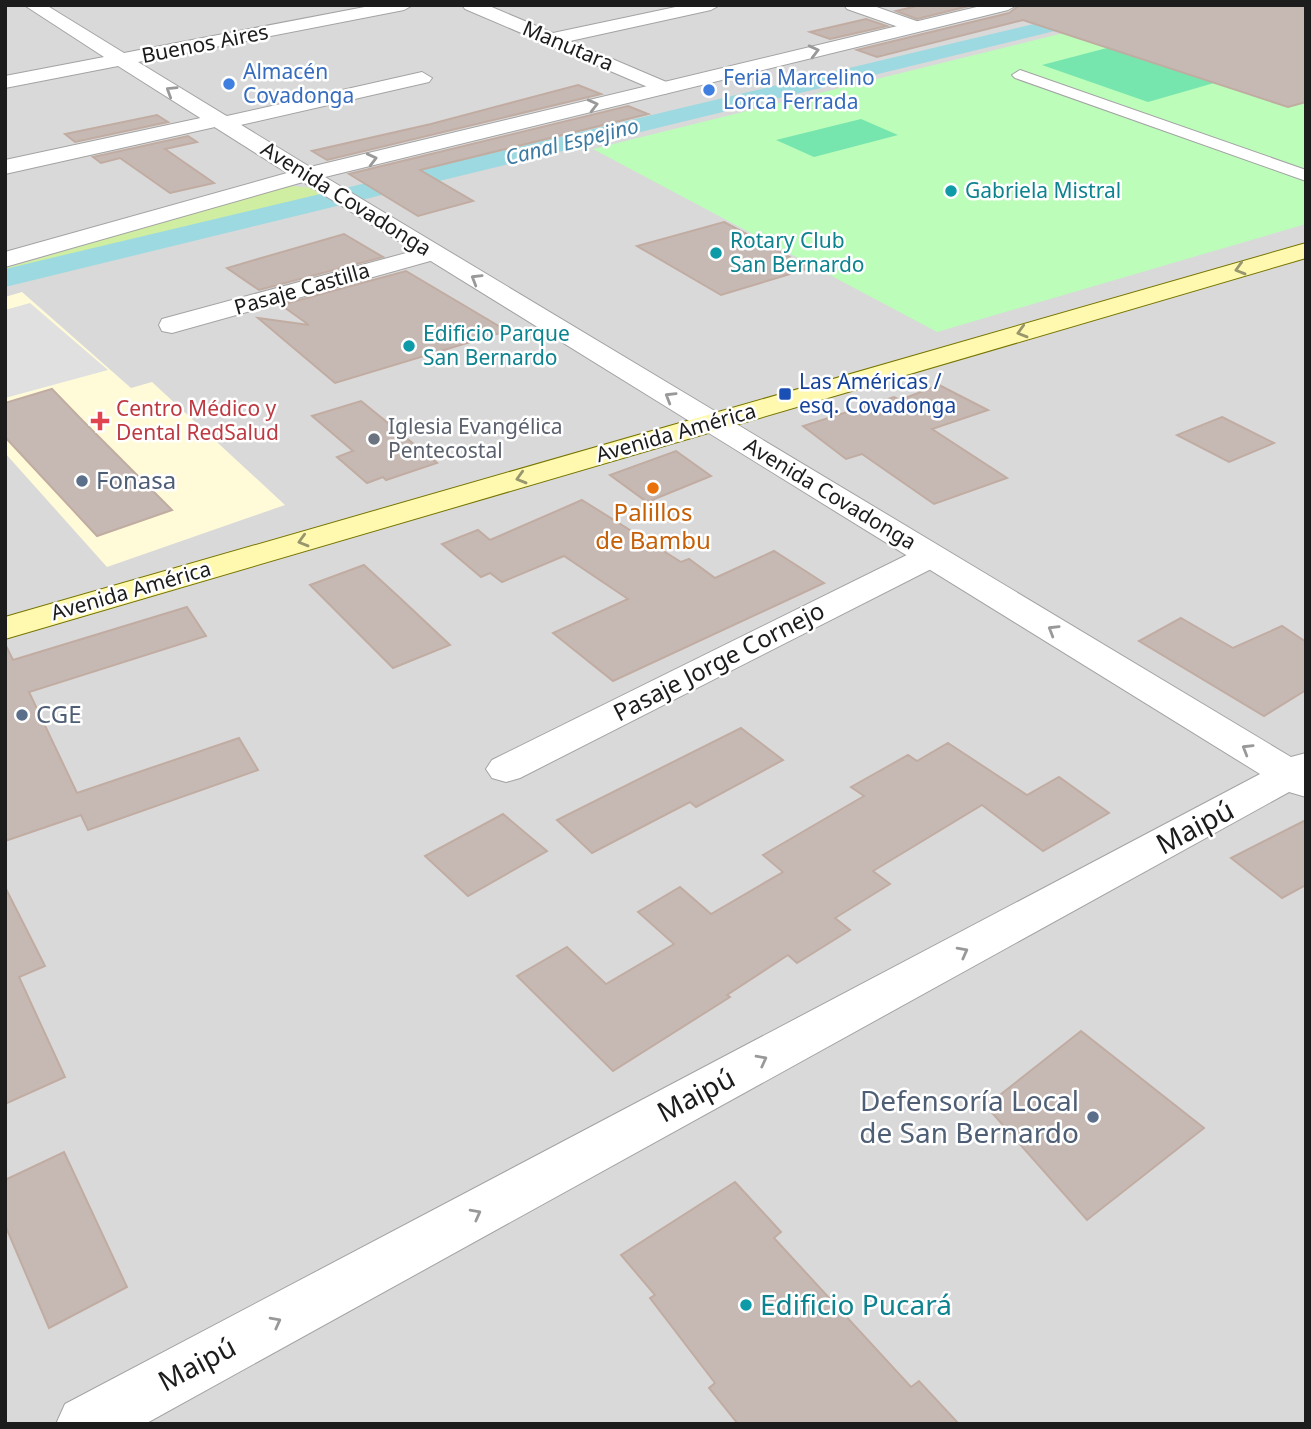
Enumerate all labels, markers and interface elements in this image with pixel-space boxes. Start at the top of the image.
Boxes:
street label: Manutara [519,13,618,77]
street label: Buenos Aires [139,17,271,69]
one-way arrow [808,45,820,59]
place label: Almacén Covadonga [243,57,354,109]
place label: Feria Marcelino Lorca Ferrada [723,63,875,115]
marker: Almacén Covadonga [221,76,237,92]
marker: Feria Marcelino Lorca Ferrada [701,82,717,98]
one-way arrow [166,86,179,99]
one-way arrow [587,99,599,113]
water label: Canal Espejino [502,111,641,171]
street label: Avenida Covadonga [256,134,437,262]
one-way arrow [366,153,378,167]
place label: Gabriela Mistral [965,176,1121,204]
marker: Gabriela Mistral [943,183,959,199]
place label: Rotary Club San Bernardo [730,226,865,278]
marker: Rotary Club San Bernardo [708,245,724,261]
street label: Pasaje Castilla [231,255,373,321]
one-way arrow [1234,260,1246,275]
one-way arrow [471,275,484,288]
place label: Edificio Parque San Bernardo [423,319,570,371]
one-way arrow [1016,324,1028,339]
marker: Edificio Parque San Bernardo [401,338,417,354]
place label: Las Américas / esq. Covadonga [799,367,956,419]
marker: Las Américas / esq. Covadonga [777,386,793,402]
one-way arrow [665,393,678,406]
place label: Centro Médico y Dental RedSalud [116,394,279,446]
street label: Avenida América [592,396,759,468]
marker: Centro Médico y Dental RedSalud [90,411,110,431]
place label: Iglesia Evangélica Pentecostal [388,412,563,464]
marker: Iglesia Evangélica Pentecostal [366,431,382,447]
street label: Avenida Covadonga [739,431,922,556]
place label: Fonasa [96,463,176,496]
one-way arrow [515,470,527,484]
marker: Fonasa [74,473,90,489]
marker: Palillos de Bambu [645,480,661,496]
place label: Palillos de Bambu [595,495,711,556]
one-way arrow [297,533,309,548]
street label: Avenida América [47,554,214,626]
street label: Pasaje Jorge Cornejo [607,593,830,728]
one-way arrow [1048,626,1061,639]
place label: CGE [36,697,82,730]
marker: CGE [14,707,30,723]
one-way arrow [1242,744,1255,757]
street label: Maipú [1149,790,1240,862]
one-way arrow [956,947,968,960]
one-way arrow [755,1054,768,1068]
street label: Maipú [650,1058,741,1130]
place label: Defensoría Local de San Bernardo [859,1081,1079,1151]
marker: Defensoría Local de San Bernardo [1085,1109,1101,1125]
one-way arrow [469,1209,481,1222]
place label: Edificio Pucará [760,1285,952,1323]
marker: Edificio Pucará [738,1297,754,1313]
one-way arrow [268,1317,281,1330]
street label: Maipú [151,1327,242,1399]

